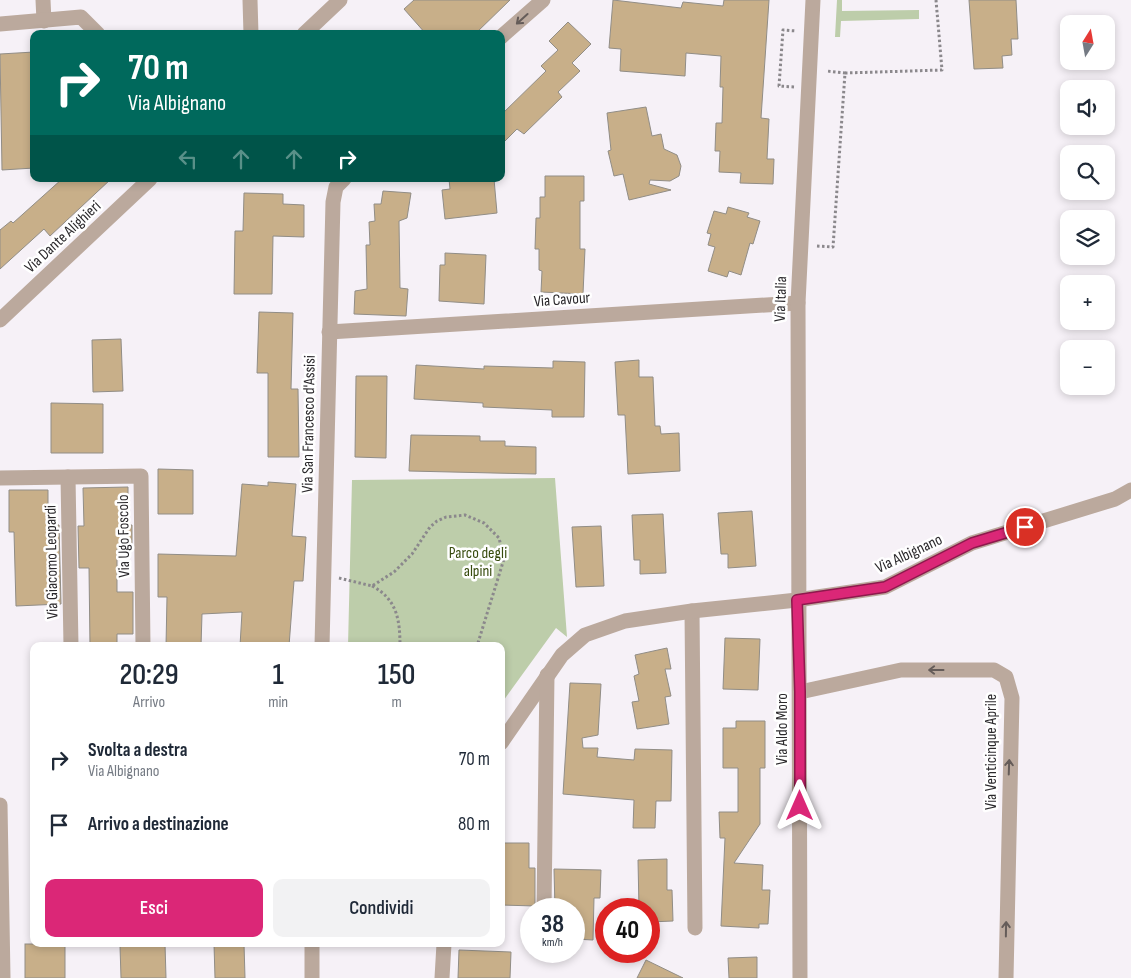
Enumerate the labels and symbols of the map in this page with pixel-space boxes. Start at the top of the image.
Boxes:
one-way arrow [516,13,529,24]
north arrow [1060,15,1115,70]
street label: Via Dante Alighieri [21,197,105,277]
street label: Via Italia [771,276,791,322]
street label: Via Cavour [533,289,591,311]
street label: Via San Francesco d'Assisi [298,355,320,493]
street label: Via Ugo Foscolo [114,494,134,578]
street label: Via Giacomo Leopardi [42,505,62,619]
pin [1004,506,1046,548]
street label: Via Albignano [873,530,945,578]
park label: Parco degli alpini [449,544,507,581]
one-way arrow [928,665,944,675]
street label: Via Aldo Moro [773,693,792,765]
street label: Via Venticinque Aprile [982,694,1001,810]
one-way arrow [1005,759,1014,775]
position arrow [773,779,825,831]
speed limit sign: 40 [595,898,660,963]
one-way arrow [1002,922,1011,938]

